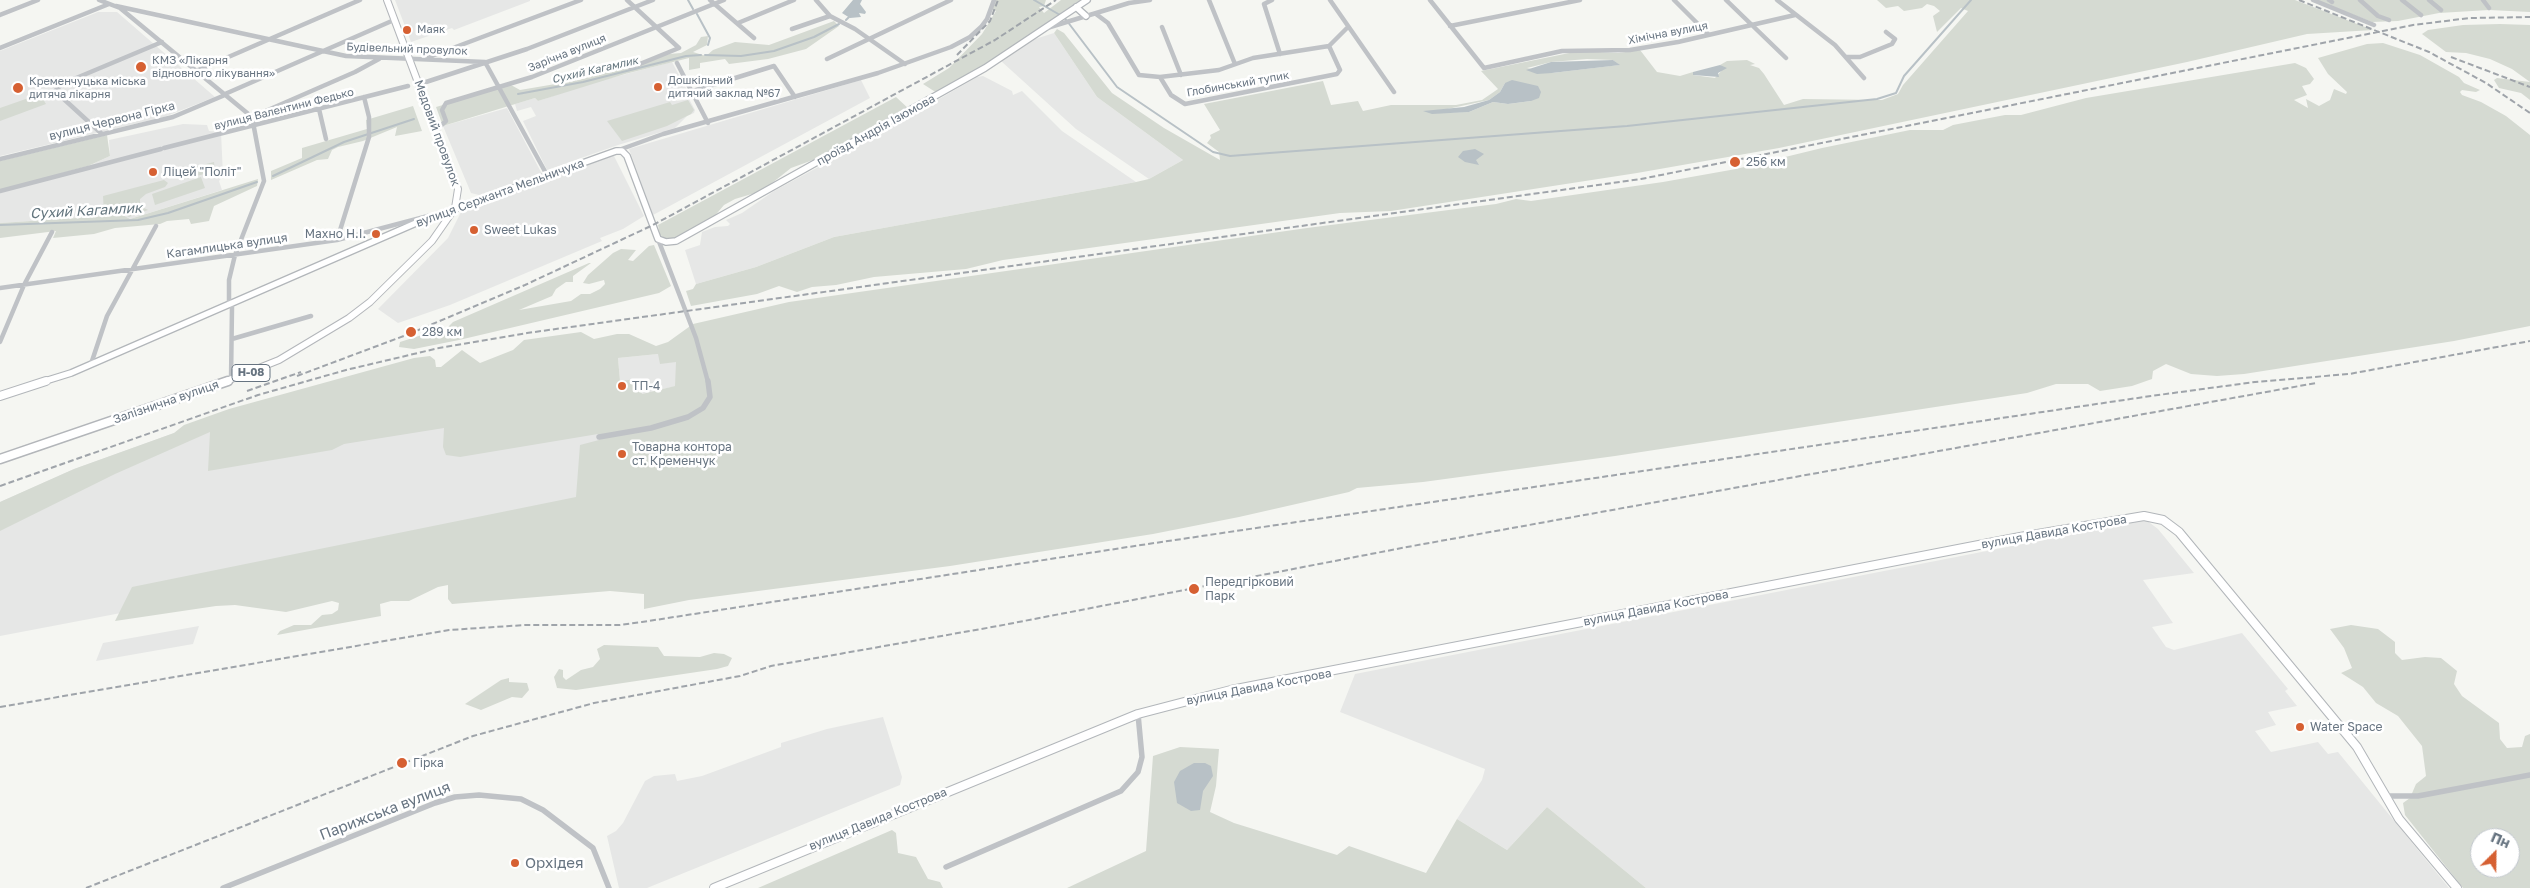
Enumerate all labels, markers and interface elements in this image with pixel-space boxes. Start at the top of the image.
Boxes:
street label: Хімічна вулиця [1627,19,1709,47]
place label: Маяк [417,23,445,37]
marker: Маяк [401,24,413,36]
street label: Зарічна вулиця [526,31,608,75]
street label: Будівельний провулок [346,40,468,58]
place label: КМЗ «Лікарня відновного лікування» [152,54,275,80]
water label: Сухий Кагамлик [551,54,639,86]
marker: КМЗ «Лікарня відновного лікування» [134,60,148,74]
street label: Глобинський тупик [1186,69,1290,99]
place label: Дошкільний дитячий заклад №67 [668,74,780,100]
place label: Кременчуцька міська дитяча лікарня [29,75,146,101]
street label: Медовий провулок [411,78,463,188]
marker: Кременчуцька міська дитяча лікарня [11,81,25,95]
marker: Дошкільний дитячий заклад №67 [652,81,664,93]
street label: вулиця Валентини Федько [213,85,355,133]
street label: проїзд Андрія Ізюмова [814,91,938,169]
street label: вулиця Червона Гірка [48,98,176,144]
marker: 256 км [1728,155,1742,169]
place label: 256 км [1746,155,1786,169]
street label: вулиця Сержанта Мельничука [414,156,586,230]
place label: Ліцей "Політ" [163,165,242,179]
marker: Ліцей "Політ" [147,166,159,178]
water label: Сухий Кагамлик [29,200,143,222]
place label: Sweet Lukas [484,223,557,237]
marker: Sweet Lukas [468,224,480,236]
place label: Махно Н.І. [305,227,366,241]
marker: Махно Н.І. [370,228,382,240]
street label: Кагамлицька вулиця [166,230,288,262]
marker: 289 км [404,325,418,339]
place label: 289 км [422,325,462,339]
road number: Н-08 [232,364,270,382]
street label: Залізнична вулиця [111,377,221,427]
place label: ТП-4 [632,379,660,393]
marker: ТП-4 [616,380,628,392]
place label: Товарна контора ст. Кременчук [632,440,732,468]
marker: Товарна контора ст. Кременчук [616,448,628,460]
street label: вулиця Давида Кострова [1980,512,2128,552]
place label: Передгірковий Парк [1205,575,1294,603]
marker: Передгірковий Парк [1187,582,1201,596]
street label: вулиця Давида Кострова [1582,587,1730,629]
street label: вулиця Давида Кострова [1185,666,1333,708]
place label: Water Space [2310,720,2382,734]
marker: Water Space [2294,721,2306,733]
marker: Гірка [395,756,409,770]
place label: Гірка [413,756,444,770]
street label: Парижська вулиця [317,778,453,844]
street label: вулиця Давида Кострова [807,785,949,853]
north arrow [2470,828,2520,878]
text: Пн [2489,828,2513,851]
place label: Орхідея [525,854,584,872]
marker: Орхідея [509,857,521,869]

